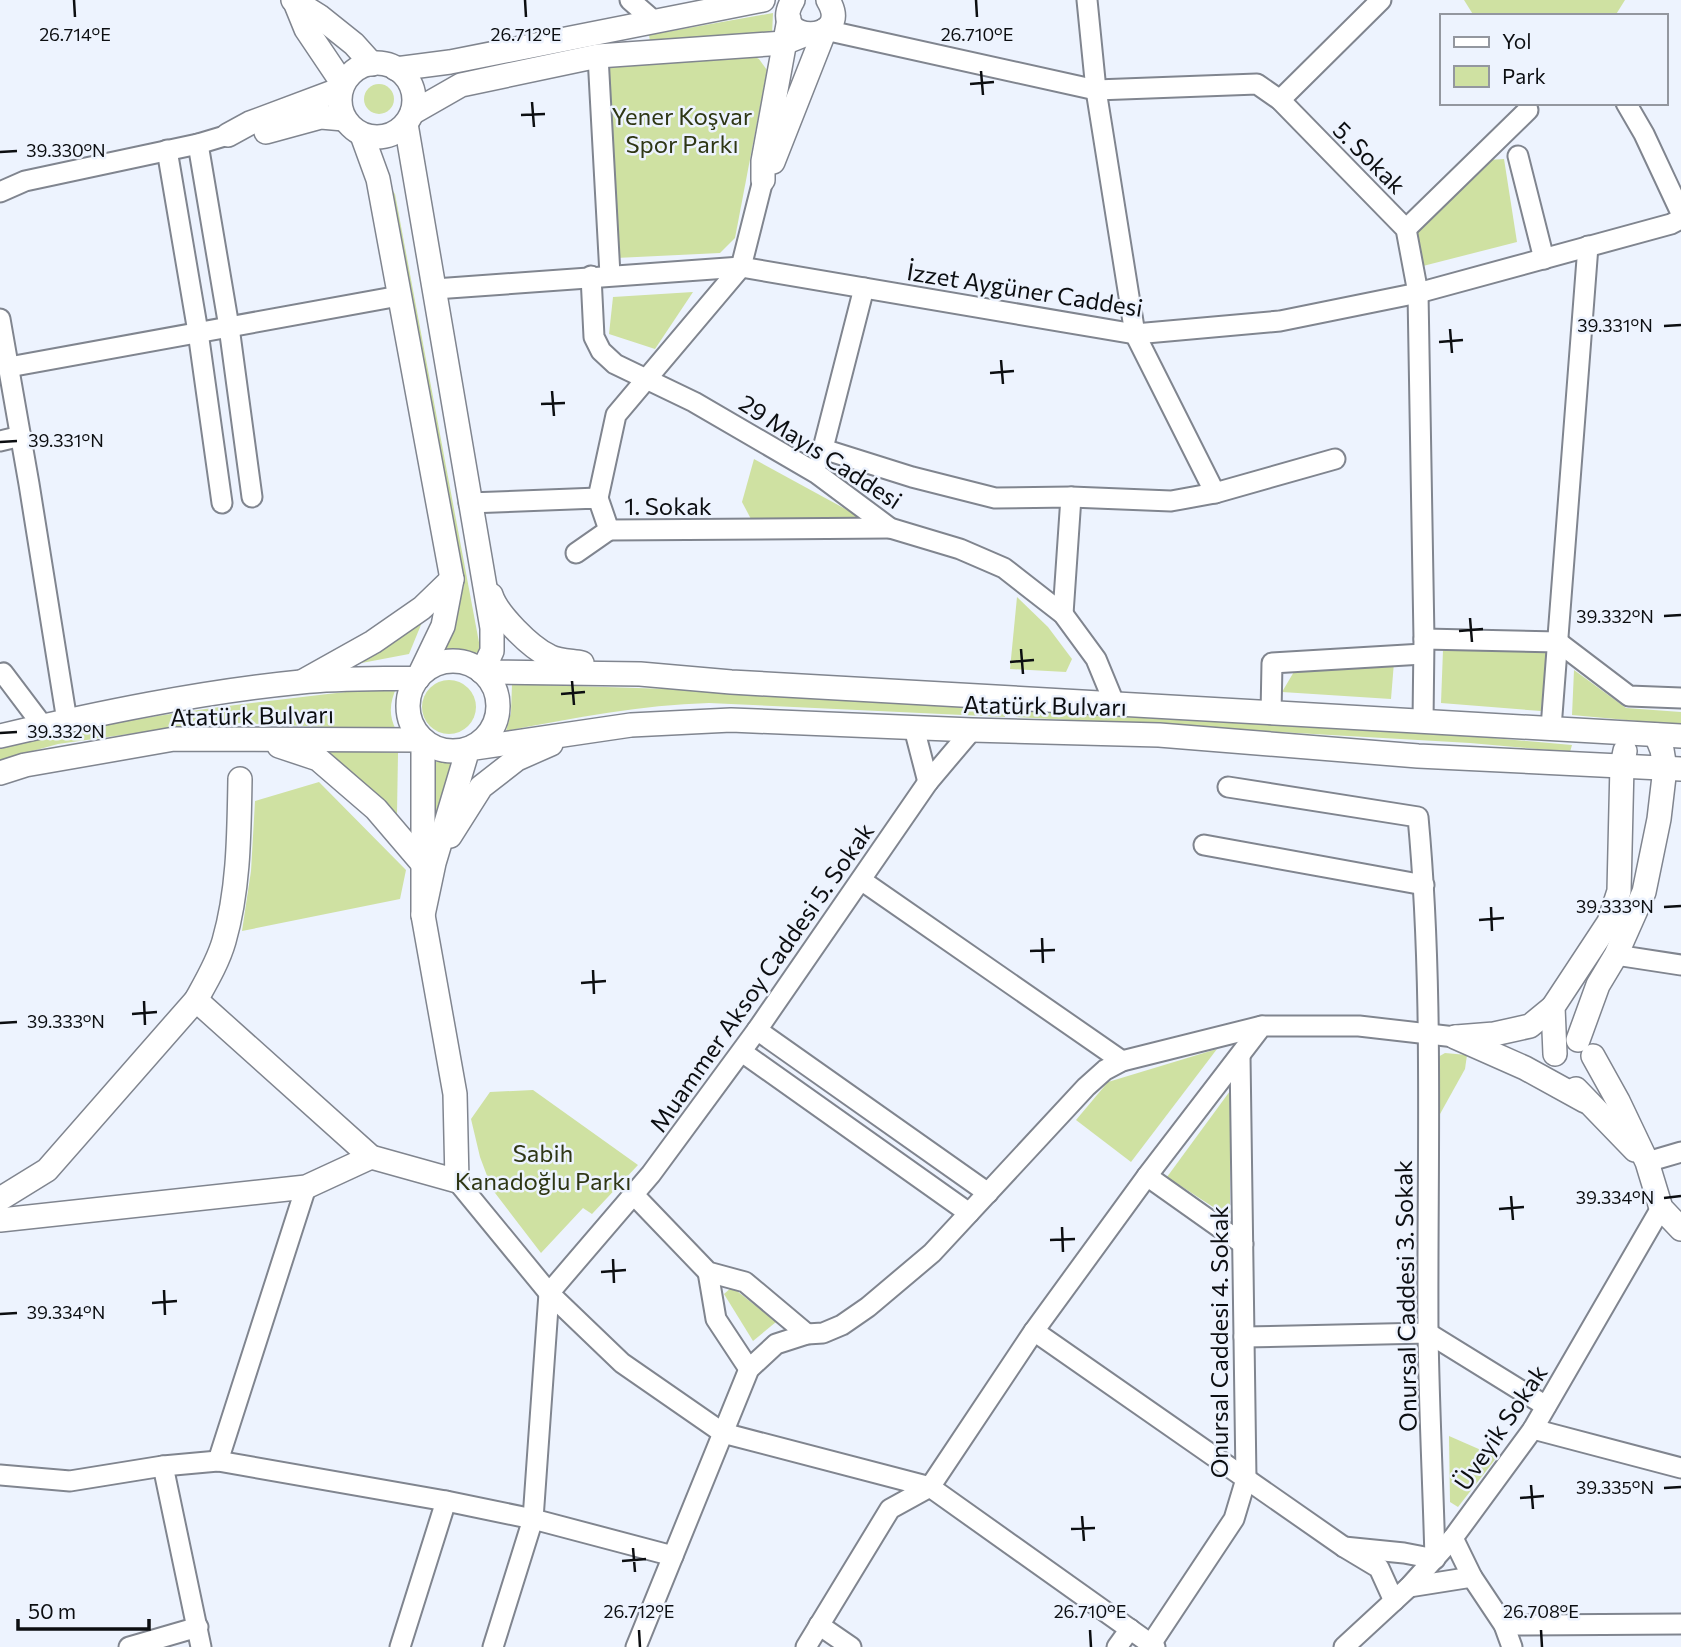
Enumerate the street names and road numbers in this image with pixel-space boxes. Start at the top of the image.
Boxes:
street label: 5. Sokak [1328,115,1412,199]
street label: İzzet Aygüner Caddesi [905,256,1145,322]
street label: 29 Mayıs Caddesi [734,388,908,514]
street label: 1. Sokak [624,491,712,520]
street label: Atatürk Bulvarı [963,689,1127,721]
street label: Atatürk Bulvarı [170,699,334,731]
street label: Muammer Aksoy Caddesi 5. Sokak [643,817,879,1137]
street label: Onursal Caddesi 3. Sokak [1388,1160,1422,1432]
street label: Onursal Caddesi 4. Sokak [1204,1206,1233,1478]
street label: Üveyik Sokak [1447,1359,1553,1495]

